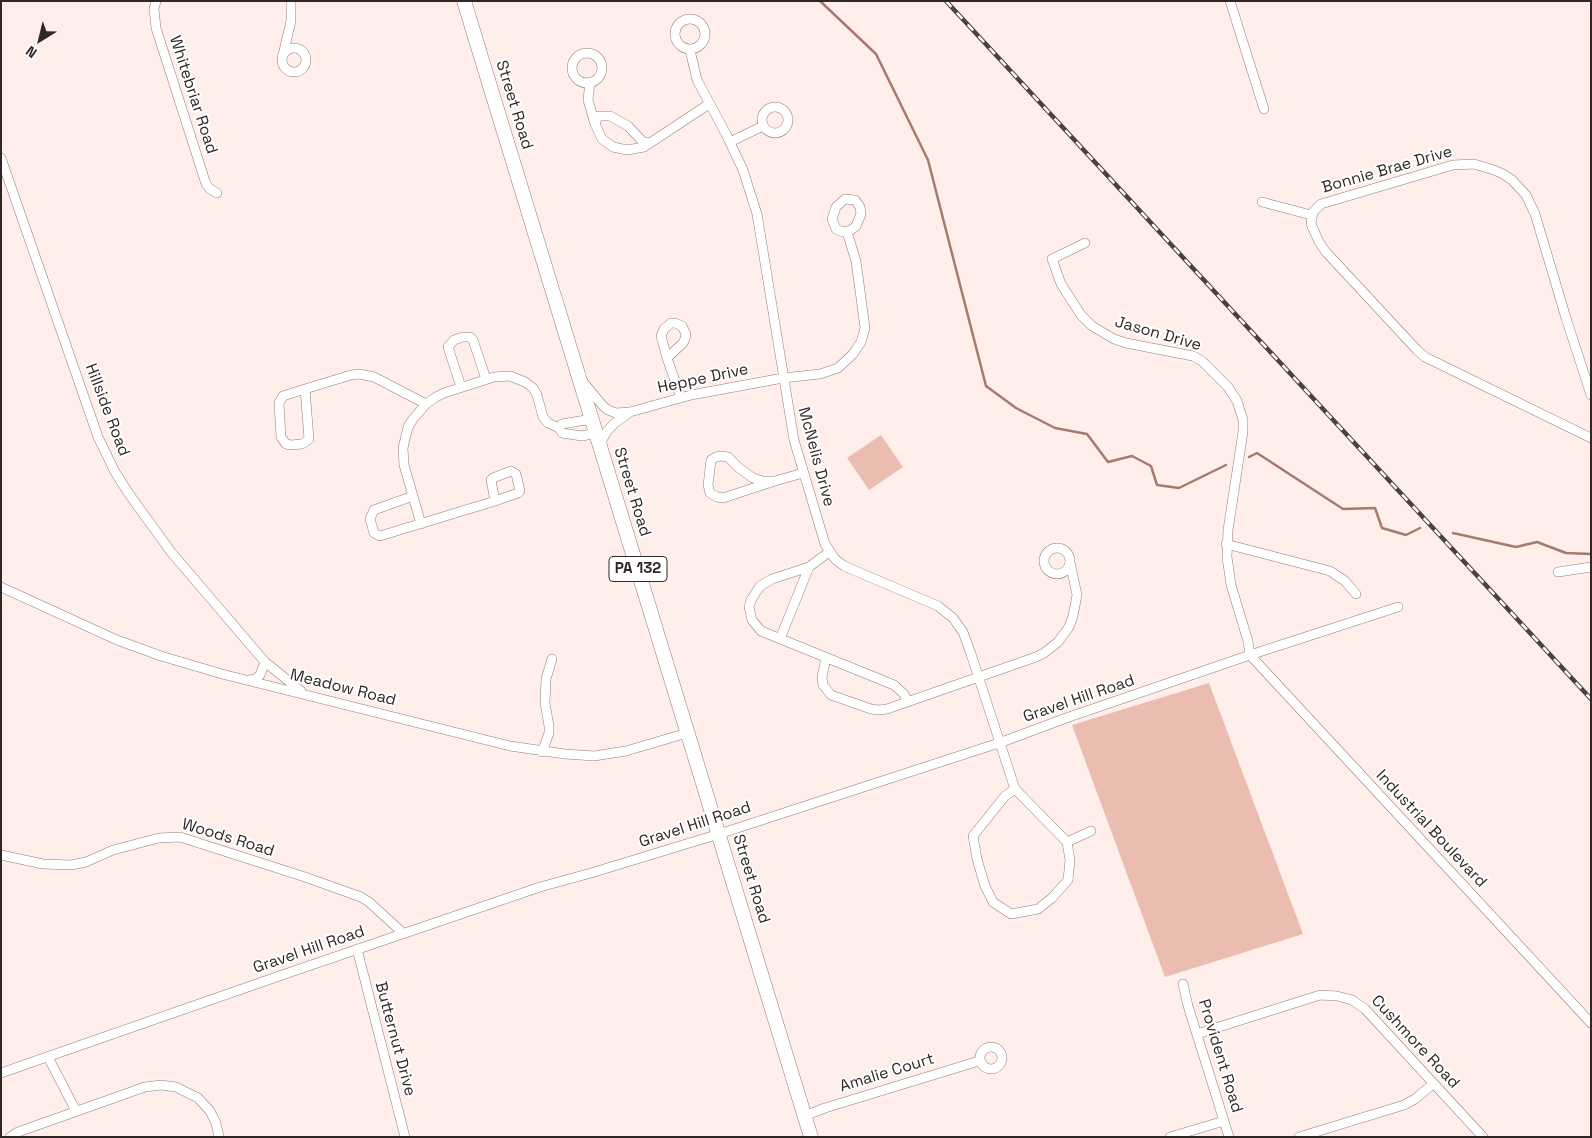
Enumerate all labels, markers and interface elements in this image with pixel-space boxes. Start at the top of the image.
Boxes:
north arrow [15,15,65,65]
street label: Whitebriar Road [165,33,221,157]
text: N [22,42,40,62]
street label: Street Road [491,58,537,152]
street label: Bonnie Brae Drive [1320,142,1454,198]
street label: Jason Drive [1113,313,1203,355]
street label: Heppe Drive [656,360,750,398]
street label: Hillside Road [81,361,133,459]
street label: McNelis Drive [793,405,839,509]
street label: Street Road [609,445,655,539]
road number: PA 132 [609,556,667,582]
street label: Meadow Road [288,666,398,710]
street label: Gravel Hill Road [1021,671,1137,727]
street label: Industrial Boulevard [1372,766,1490,892]
street label: Gravel Hill Road [637,798,753,852]
street label: Woods Road [179,815,277,861]
street label: Street Road [728,832,774,926]
street label: Gravel Hill Road [251,922,367,978]
street label: Butternut Drive [371,980,419,1098]
street label: Cushmore Road [1367,991,1463,1093]
street label: Provident Road [1194,997,1246,1115]
street label: Amalie Court [837,1050,937,1096]

